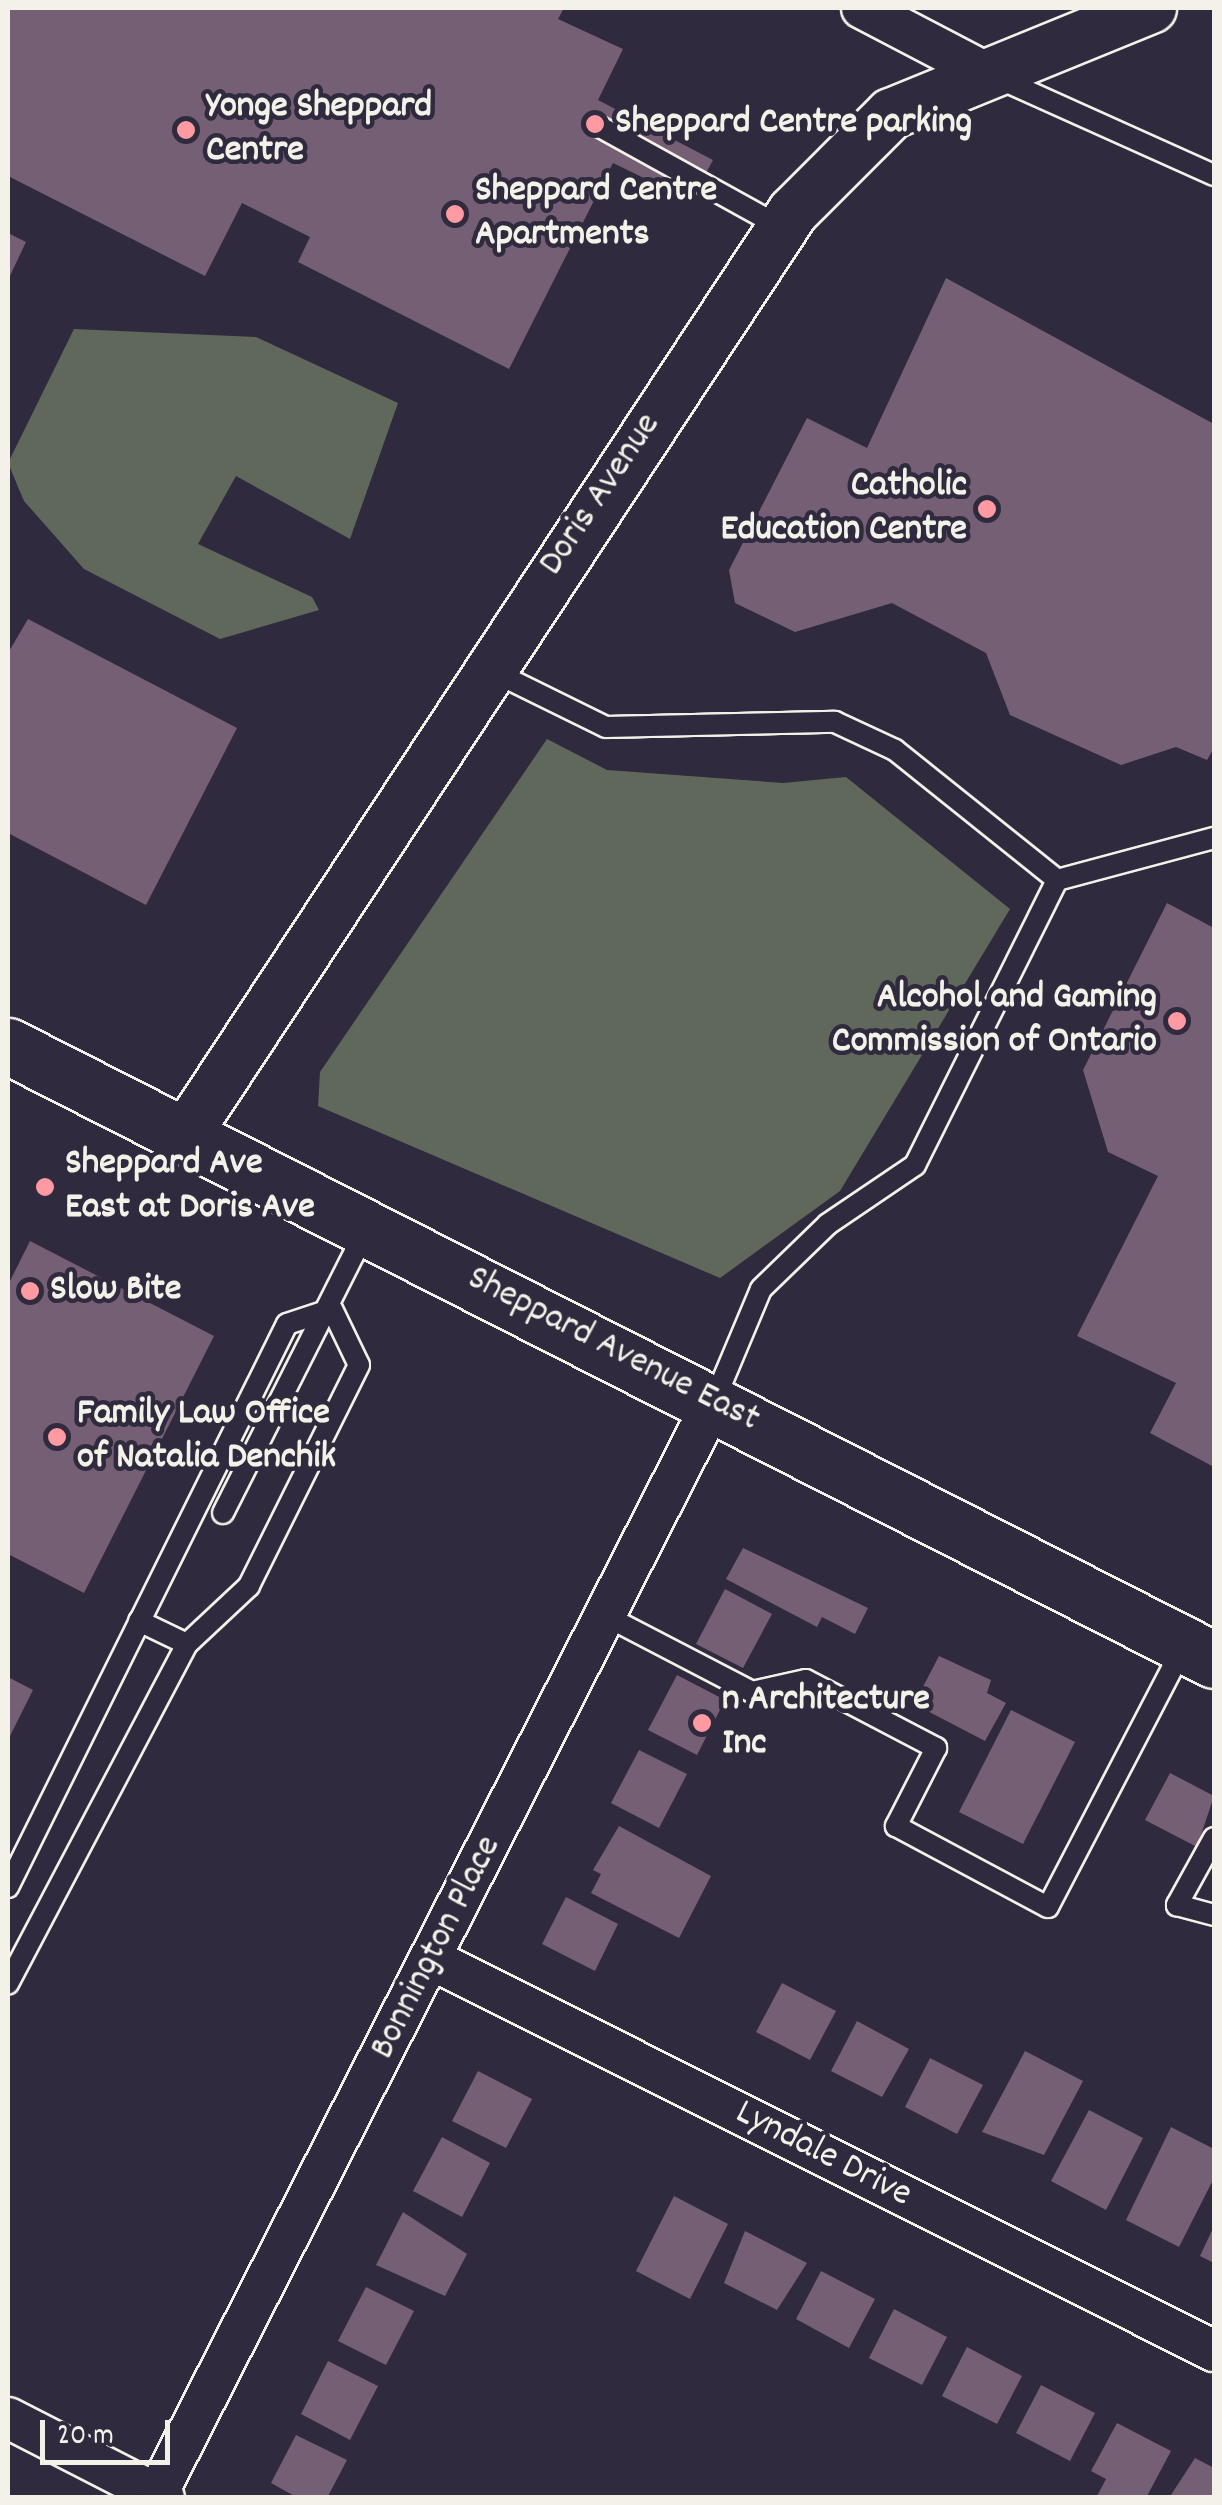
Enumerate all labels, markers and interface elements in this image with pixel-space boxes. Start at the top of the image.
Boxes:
place label: Yonge Sheppard Centre [206,85,432,174]
place label: Sheppard Centre parking [615,101,972,147]
marker: Sheppard Centre parking [584,113,606,135]
marker: Yonge Sheppard Centre [175,119,197,141]
place label: Sheppard Centre Apartments [475,169,717,258]
marker: Sheppard Centre Apartments [444,203,466,225]
street label: Doris Avenue [530,405,672,585]
place label: Catholic Education Centre [720,464,967,554]
marker: Catholic Education Centre [976,498,998,520]
place label: Alcohol and Gaming Commission of Ontario [832,976,1157,1066]
marker: Alcohol and Gaming Commission of Ontario [1166,1010,1188,1032]
place label: Sheppard Ave East at Doris Ave [65,1142,315,1232]
marker: Sheppard Ave East at Doris Ave [34,1176,56,1198]
street label: Sheppard Avenue East [459,1257,767,1443]
place label: Slow Bite [50,1268,182,1314]
marker: Slow Bite [19,1280,41,1302]
place label: Family Law Office of Natalia Denchik [77,1392,336,1482]
marker: Family Law Office of Natalia Denchik [46,1426,68,1448]
place label: n Architecture Inc [722,1678,930,1768]
marker: n Architecture Inc [691,1712,713,1734]
street label: Bonnington Place [361,1829,513,2067]
street label: Lyndale Drive [727,2091,919,2219]
scale bar [45,2400,175,2462]
text: 20 m [57,2416,114,2459]

